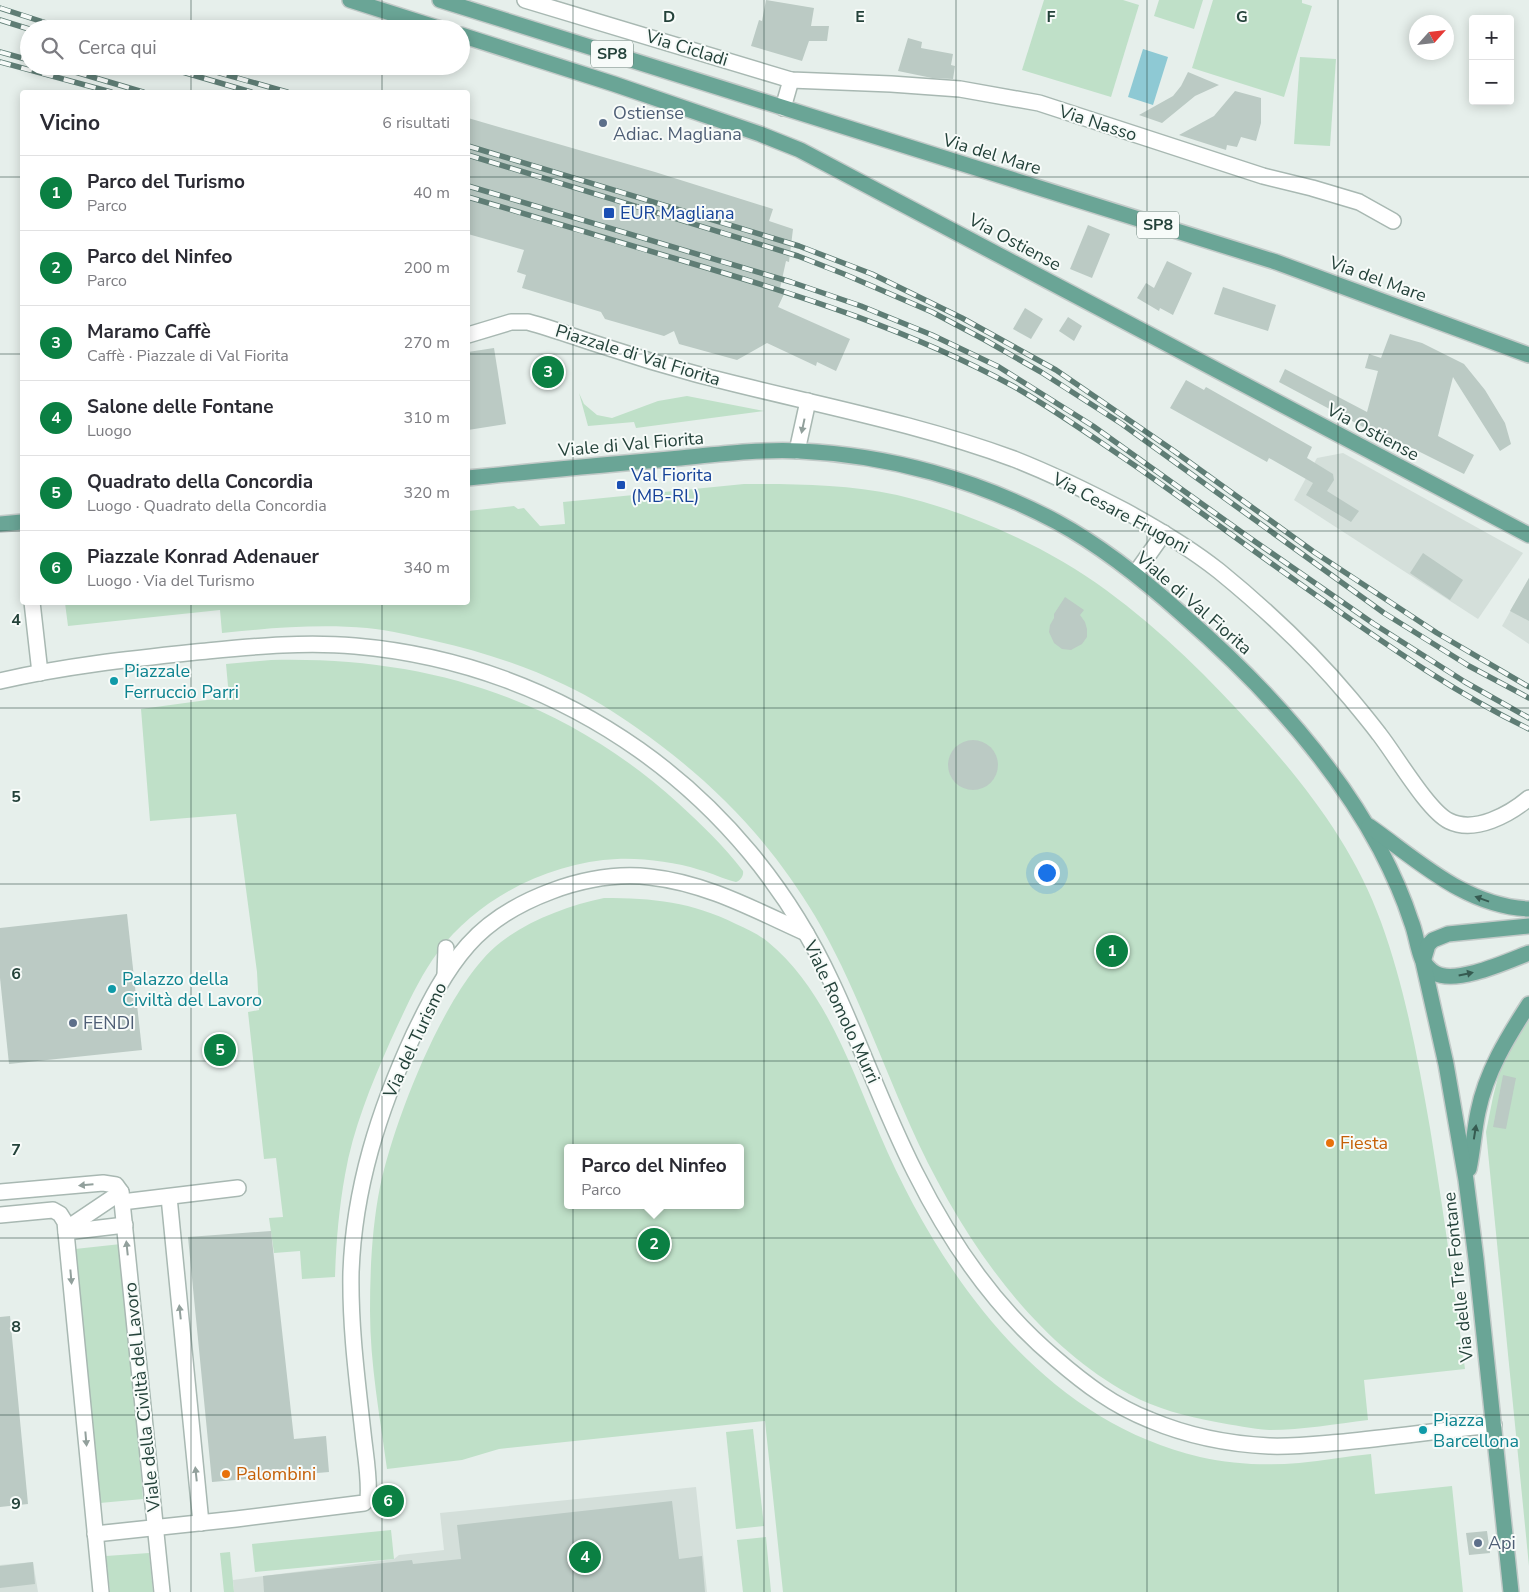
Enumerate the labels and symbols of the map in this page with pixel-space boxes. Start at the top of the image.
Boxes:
text: D [663,6,675,28]
text: E [855,6,865,28]
text: F [1047,6,1056,28]
text: G [1236,6,1248,28]
north arrow [1409,15,1454,60]
street label: Via Cicladi [642,24,731,72]
road number: SP8 [591,41,633,68]
street label: Via Nasso [1055,99,1140,147]
place label: Ostiense Adiac. Magliana [613,101,742,146]
marker: Ostiense Adiac. Magliana [597,117,609,129]
street label: Via del Mare [939,127,1044,180]
place label: EUR Magliana [620,201,735,225]
marker: EUR Magliana [602,206,616,220]
street label: Via Ostiense [964,207,1066,276]
road number: SP8 [1137,212,1179,238]
street label: Via del Mare [1325,250,1430,308]
street label: Piazzale di Val Fiorita [553,318,723,392]
pin: 3 [532,353,564,391]
street label: Via Ostiense [1322,397,1424,466]
one-way arrow [799,419,807,434]
street label: Viale di Val Fiorita [556,426,705,462]
place label: Val Fiorita (MB-RL) [630,463,712,508]
street label: Via Cesare Frugoni [1048,466,1194,559]
marker: Val Fiorita (MB-RL) [615,479,627,491]
street label: Viale di Val Fiorita [1130,545,1257,660]
text: 4 [11,609,21,631]
place label: Piazzale Ferruccio Parri [124,659,239,704]
marker: Piazzale Ferruccio Parri [108,675,120,687]
text: 5 [11,786,21,808]
your location [1034,860,1060,886]
one-way arrow [1474,895,1489,902]
pin: 1 [1096,932,1128,970]
street label: Viale Romolo Murri [798,936,886,1087]
text: 6 [11,963,21,985]
place label: Palazzo della Civiltà del Lavoro [122,967,262,1012]
one-way arrow [1459,970,1474,978]
street label: Via del Turismo [377,978,452,1103]
marker: Palazzo della Civiltà del Lavoro [106,983,118,995]
place label: FENDI [83,1011,135,1035]
marker: FENDI [67,1017,79,1029]
pin: 5 [204,1031,236,1069]
one-way arrow [1471,1124,1479,1140]
place label: Fiesta [1340,1131,1388,1155]
marker: Fiesta [1324,1137,1336,1149]
text: 7 [11,1139,21,1161]
one-way arrow [78,1181,94,1189]
street label: Via delle Tre Fontane [1437,1191,1479,1364]
pin: 2 [638,1225,670,1263]
one-way arrow [123,1239,131,1255]
one-way arrow [67,1270,75,1286]
street label: Viale della Civiltà del Lavoro [118,1281,166,1514]
one-way arrow [176,1304,184,1320]
text: 8 [11,1316,21,1338]
place label: Piazza Barcellona [1433,1408,1519,1453]
marker: Piazza Barcellona [1417,1424,1429,1436]
one-way arrow [82,1431,90,1447]
place label: Palombini [236,1462,316,1486]
one-way arrow [192,1466,200,1482]
marker: Palombini [220,1468,232,1480]
pin: 6 [372,1482,404,1520]
text: 9 [11,1493,21,1515]
place label: Api [1488,1531,1516,1555]
marker: Api [1472,1537,1484,1549]
pin: 4 [569,1538,601,1576]

